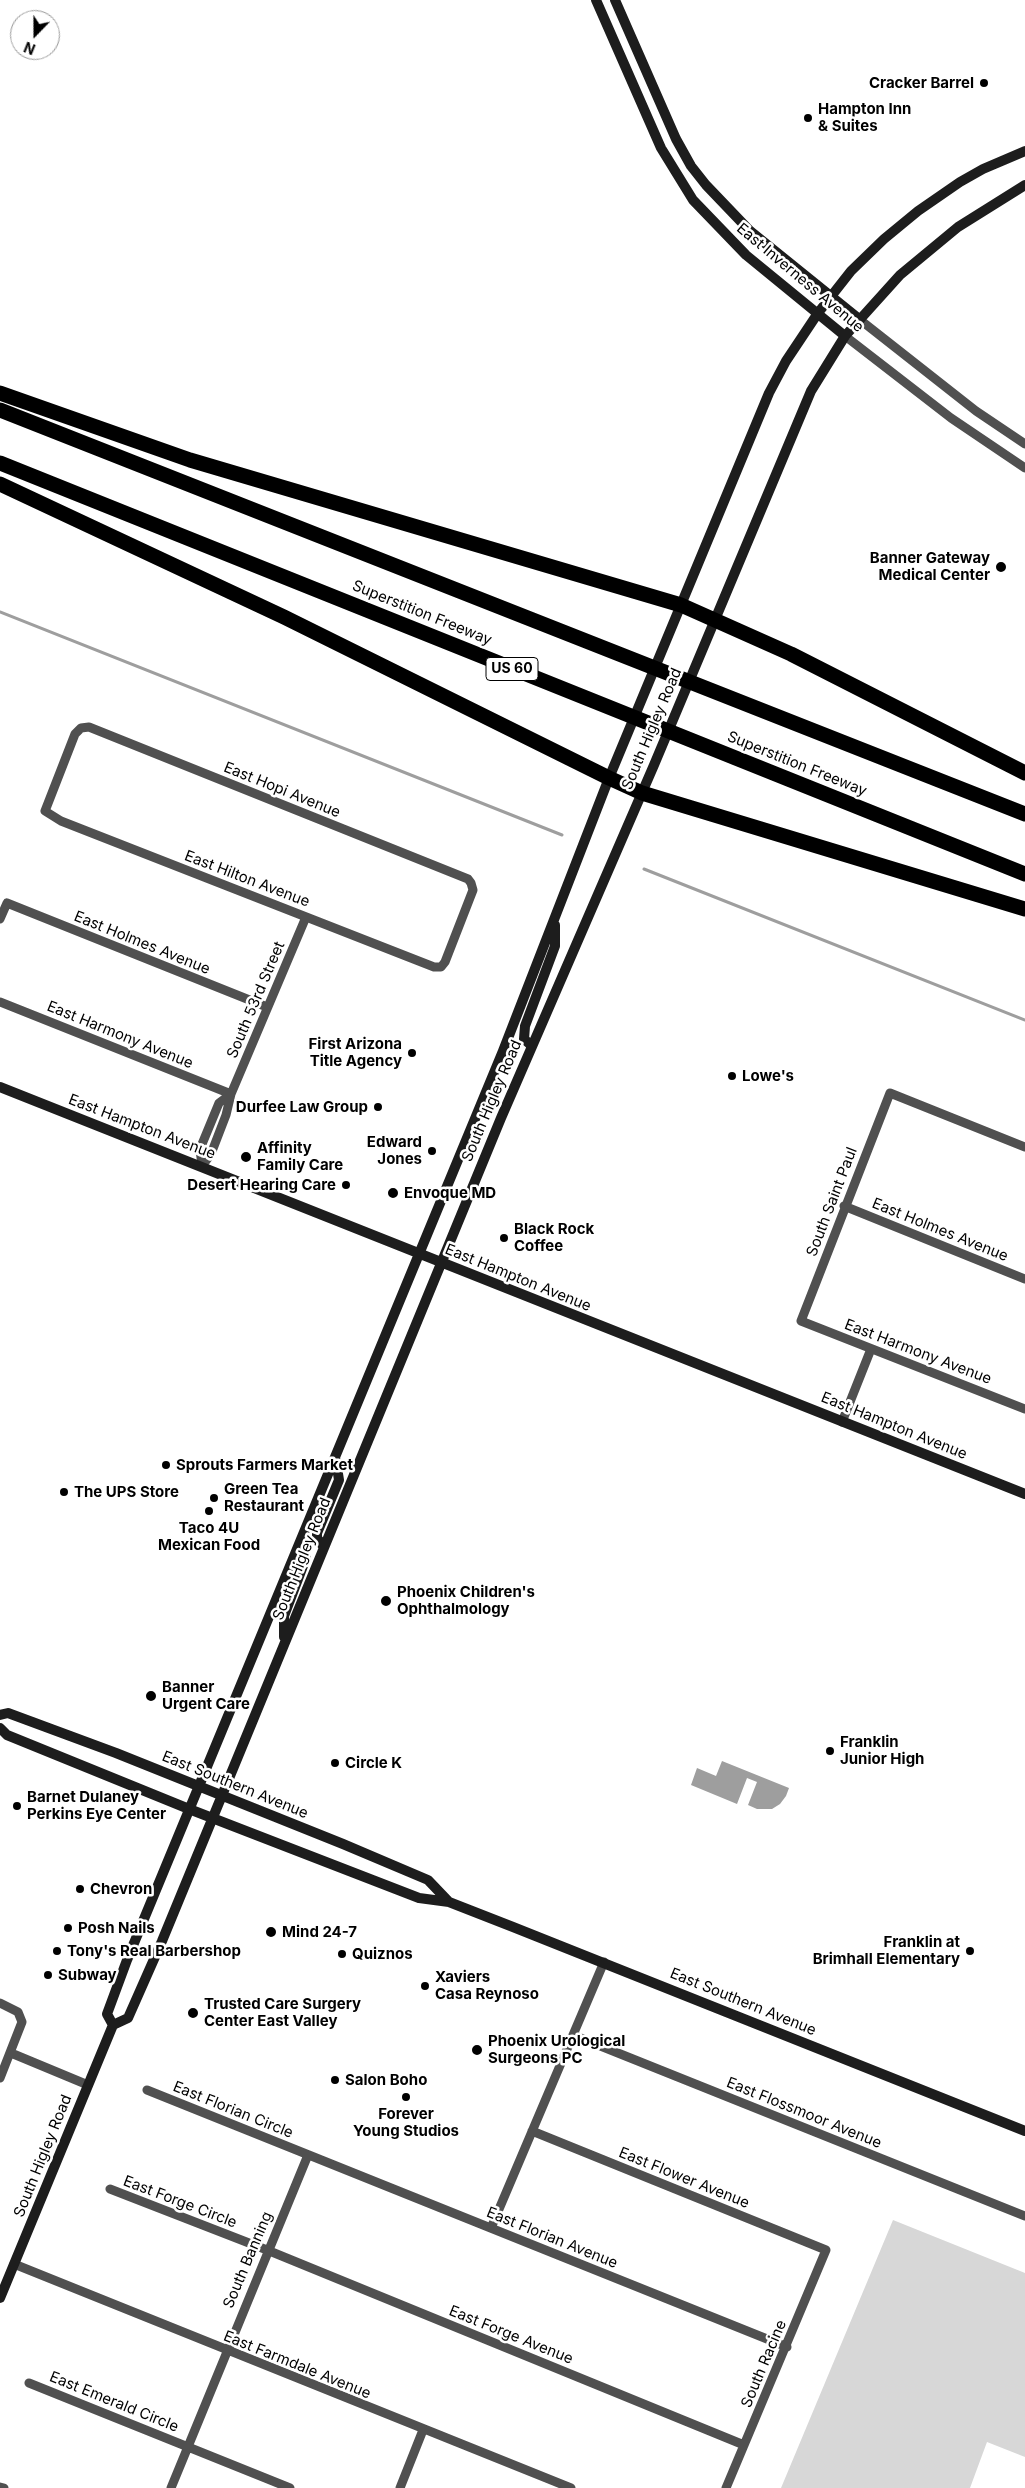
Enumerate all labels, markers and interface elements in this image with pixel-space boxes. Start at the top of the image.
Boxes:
north arrow [10,10,60,60]
text: N [21,39,38,58]
place label: Cracker Barrel [869,74,974,92]
marker: Cracker Barrel [978,77,990,89]
place label: Hampton Inn & Suites [818,100,911,135]
marker: Hampton Inn & Suites [802,112,814,124]
street label: East Inverness Avenue [733,220,867,336]
place label: Banner Gateway Medical Center [870,549,990,584]
marker: Banner Gateway Medical Center [994,560,1008,574]
street label: Superstition Freeway [350,577,494,649]
road number: US 60 [486,658,538,681]
street label: South Higley Road [618,665,686,793]
street label: Superstition Freeway [725,728,869,800]
street label: East Hopi Avenue [221,758,343,822]
street label: East Hilton Avenue [182,847,312,911]
street label: East Holmes Avenue [71,908,213,978]
street label: South 53rd Street [223,939,289,1061]
street label: East Harmony Avenue [44,997,196,1073]
place label: First Arizona Title Agency [309,1035,402,1070]
street label: South Higley Road [458,1037,526,1165]
marker: First Arizona Title Agency [406,1047,418,1059]
place label: Lowe's [742,1067,794,1085]
marker: Lowe's [726,1070,738,1082]
street label: East Hampton Avenue [66,1091,218,1163]
place label: Durfee Law Group [236,1098,368,1116]
marker: Durfee Law Group [372,1101,384,1113]
place label: Edward Jones [367,1133,422,1168]
place label: Affinity Family Care [257,1139,343,1174]
marker: Edward Jones [426,1145,438,1157]
street label: South Saint Paul [803,1145,861,1259]
marker: Affinity Family Care [239,1150,253,1164]
place label: Desert Hearing Care [187,1176,336,1194]
marker: Desert Hearing Care [340,1179,352,1191]
place label: Envoque MD [404,1184,496,1202]
marker: Envoque MD [386,1186,400,1200]
street label: East Holmes Avenue [869,1195,1011,1265]
place label: Black Rock Coffee [514,1220,594,1255]
marker: Black Rock Coffee [498,1232,510,1244]
street label: East Hampton Avenue [442,1240,594,1316]
street label: East Harmony Avenue [842,1316,994,1388]
street label: East Hampton Avenue [818,1388,970,1464]
place label: Sprouts Farmers Market [176,1456,353,1474]
marker: Sprouts Farmers Market [160,1459,172,1471]
place label: Green Tea Restaurant [224,1480,304,1515]
place label: The UPS Store [74,1483,179,1501]
marker: The UPS Store [58,1486,70,1498]
marker: Green Tea Restaurant [208,1492,220,1504]
street label: South Higley Road [269,1495,335,1623]
marker: Taco 4U Mexican Food [203,1505,215,1517]
place label: Taco 4U Mexican Food [158,1519,260,1554]
place label: Phoenix Children's Ophthalmology [397,1583,535,1618]
marker: Phoenix Children's Ophthalmology [379,1594,393,1608]
place label: Banner Urgent Care [162,1678,250,1713]
marker: Banner Urgent Care [144,1689,158,1703]
place label: Franklin Junior High [840,1733,924,1768]
marker: Franklin Junior High [824,1745,836,1757]
street label: East Southern Avenue [159,1747,311,1823]
place label: Circle K [345,1754,402,1772]
marker: Circle K [329,1757,341,1769]
place label: Barnet Dulaney Perkins Eye Center [27,1788,166,1823]
marker: Barnet Dulaney Perkins Eye Center [11,1800,23,1812]
place label: Chevron [90,1880,152,1898]
marker: Chevron [74,1883,86,1895]
place label: Posh Nails [78,1919,155,1937]
marker: Posh Nails [62,1922,74,1934]
place label: Mind 24-7 [282,1923,357,1941]
marker: Mind 24-7 [264,1925,278,1939]
place label: Franklin at Brimhall Elementary [813,1933,960,1968]
place label: Tony's Real Barbershop [67,1942,241,1960]
marker: Tony's Real Barbershop [51,1945,63,1957]
place label: Quiznos [352,1945,413,1963]
marker: Franklin at Brimhall Elementary [964,1945,976,1957]
marker: Quiznos [336,1948,348,1960]
street label: East Southern Avenue [667,1964,819,2040]
place label: Subway [58,1966,117,1984]
place label: Xaviers Casa Reynoso [435,1968,539,2003]
marker: Subway [42,1969,54,1981]
marker: Xaviers Casa Reynoso [419,1980,431,1992]
place label: Trusted Care Surgery Center East Valley [204,1995,361,2030]
marker: Trusted Care Surgery Center East Valley [186,2006,200,2020]
place label: Phoenix Urological Surgeons PC [488,2032,625,2067]
marker: Phoenix Urological Surgeons PC [470,2043,484,2057]
place label: Salon Boho [345,2071,427,2089]
marker: Salon Boho [329,2074,341,2086]
street label: East Flossmoor Avenue [724,2074,884,2152]
street label: East Florian Circle [170,2078,296,2142]
marker: Forever Young Studios [400,2091,412,2103]
street label: South Higley Road [10,2092,76,2220]
place label: Forever Young Studios [353,2105,459,2140]
street label: East Flower Avenue [616,2144,752,2212]
street label: East Forge Circle [121,2172,239,2232]
street label: East Florian Avenue [484,2203,620,2273]
street label: South Banning [220,2209,276,2311]
street label: East Forge Avenue [446,2302,576,2368]
street label: South Racine [737,2318,791,2410]
street label: East Farmdale Avenue [221,2327,373,2403]
street label: East Emerald Circle [47,2368,181,2436]

